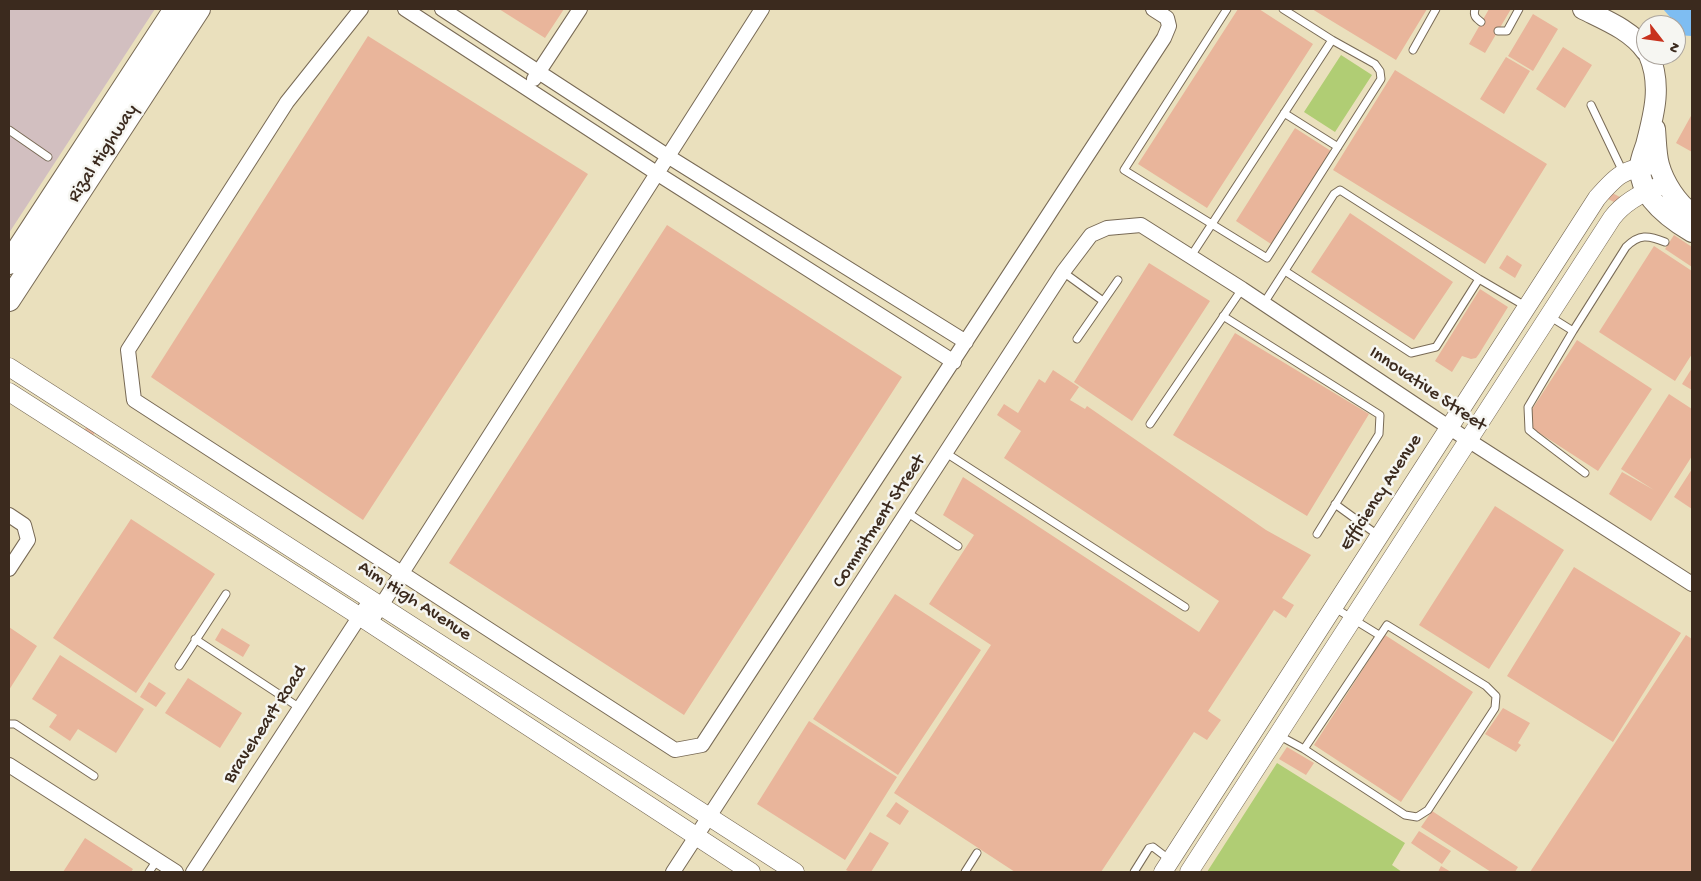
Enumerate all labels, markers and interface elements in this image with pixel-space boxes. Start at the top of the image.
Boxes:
north arrow [1636,15,1686,65]
text: N [1664,39,1683,55]
street label: Rizal Highway [64,101,144,207]
street label: Innovative Street [1364,342,1490,438]
street label: Efficiency Avenue [1336,430,1428,556]
street label: Commitment Street [828,451,932,593]
street label: Aim High Avenue [353,557,475,647]
street label: Braveheart Road [219,662,313,788]

